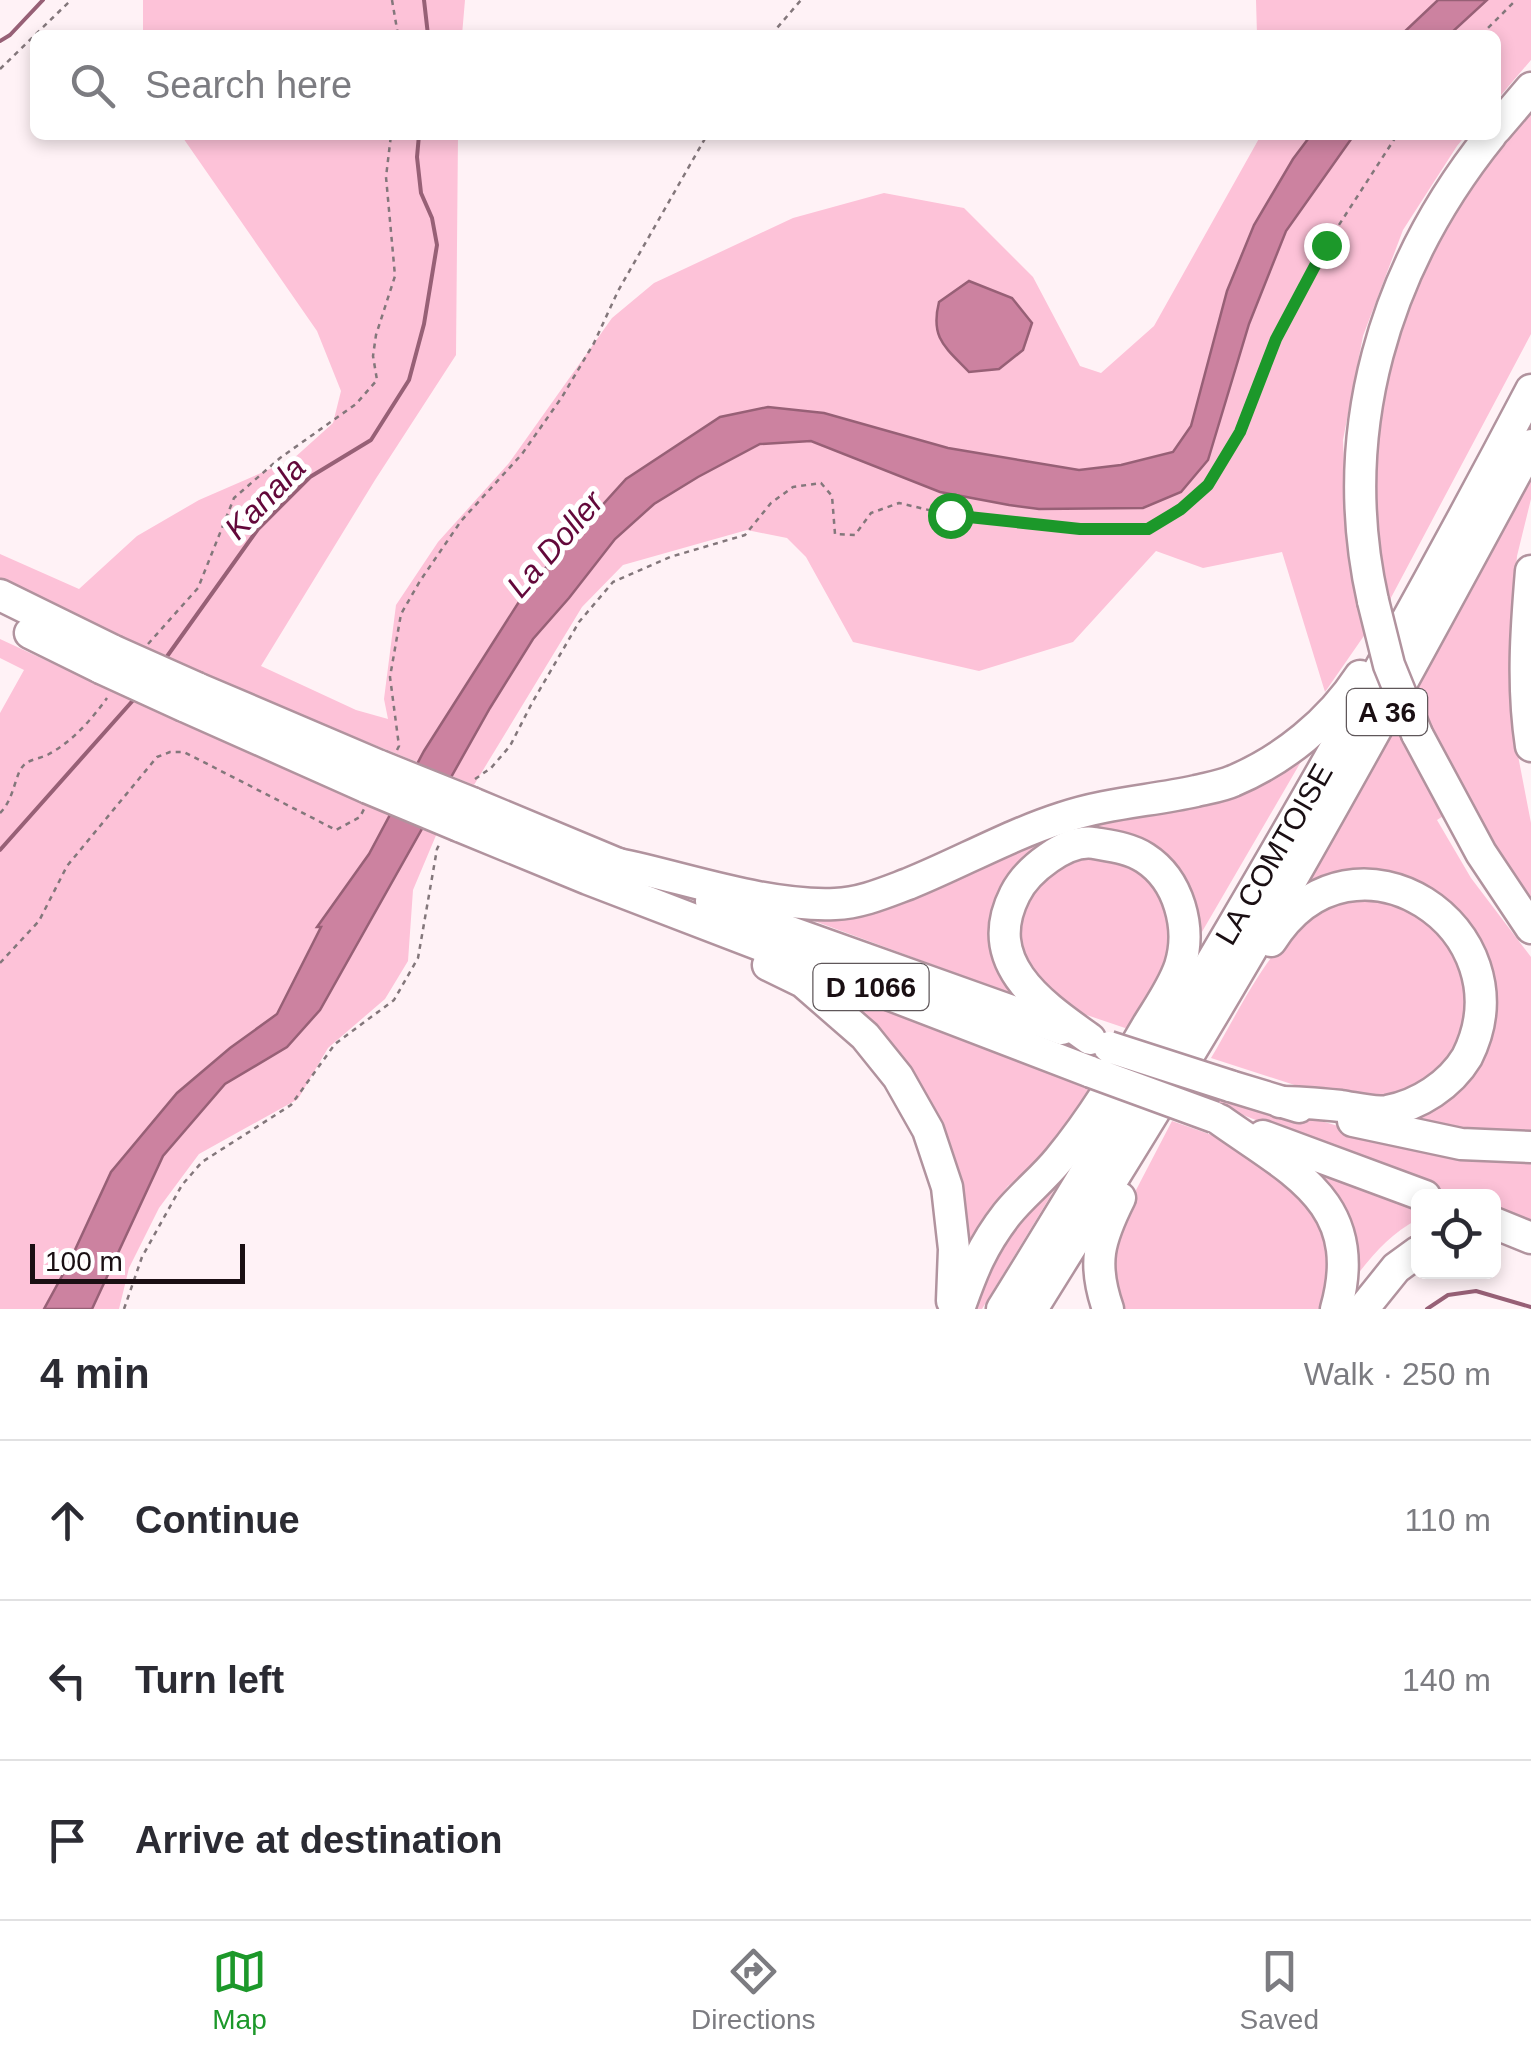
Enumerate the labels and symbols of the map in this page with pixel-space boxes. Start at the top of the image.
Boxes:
route end [1304,223,1350,269]
water label: Kanala [217,450,313,546]
water label: La Doller [499,483,611,604]
route start [928,493,974,539]
road number: A 36 [1347,689,1427,735]
street label: LA COMTOISE [1209,758,1339,950]
road number: D 1066 [814,964,928,1010]
scale bar [30,1239,245,1284]

